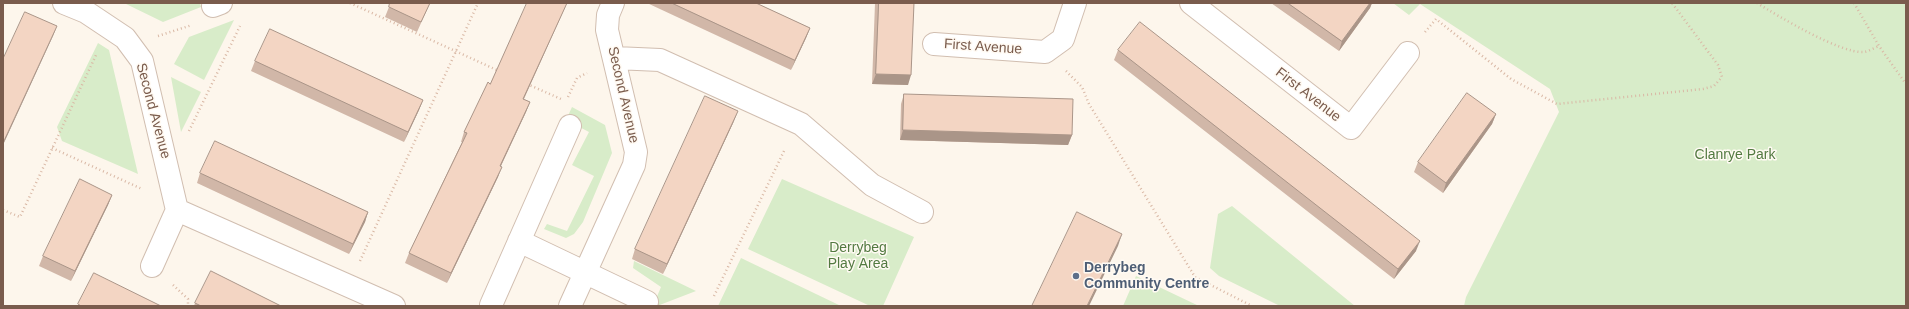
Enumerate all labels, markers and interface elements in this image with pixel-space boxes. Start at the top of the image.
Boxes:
street label: First Avenue [943,36,1023,58]
street label: Second Avenue [604,45,642,145]
street label: Second Avenue [132,61,174,161]
street label: First Avenue [1272,64,1344,126]
park label: Clanrye Park [1695,147,1775,163]
park label: Derrybeg Play Area [828,240,888,272]
place label: Derrybeg Community Centre [1084,260,1209,292]
marker: Derrybeg Community Centre [1071,271,1081,281]

